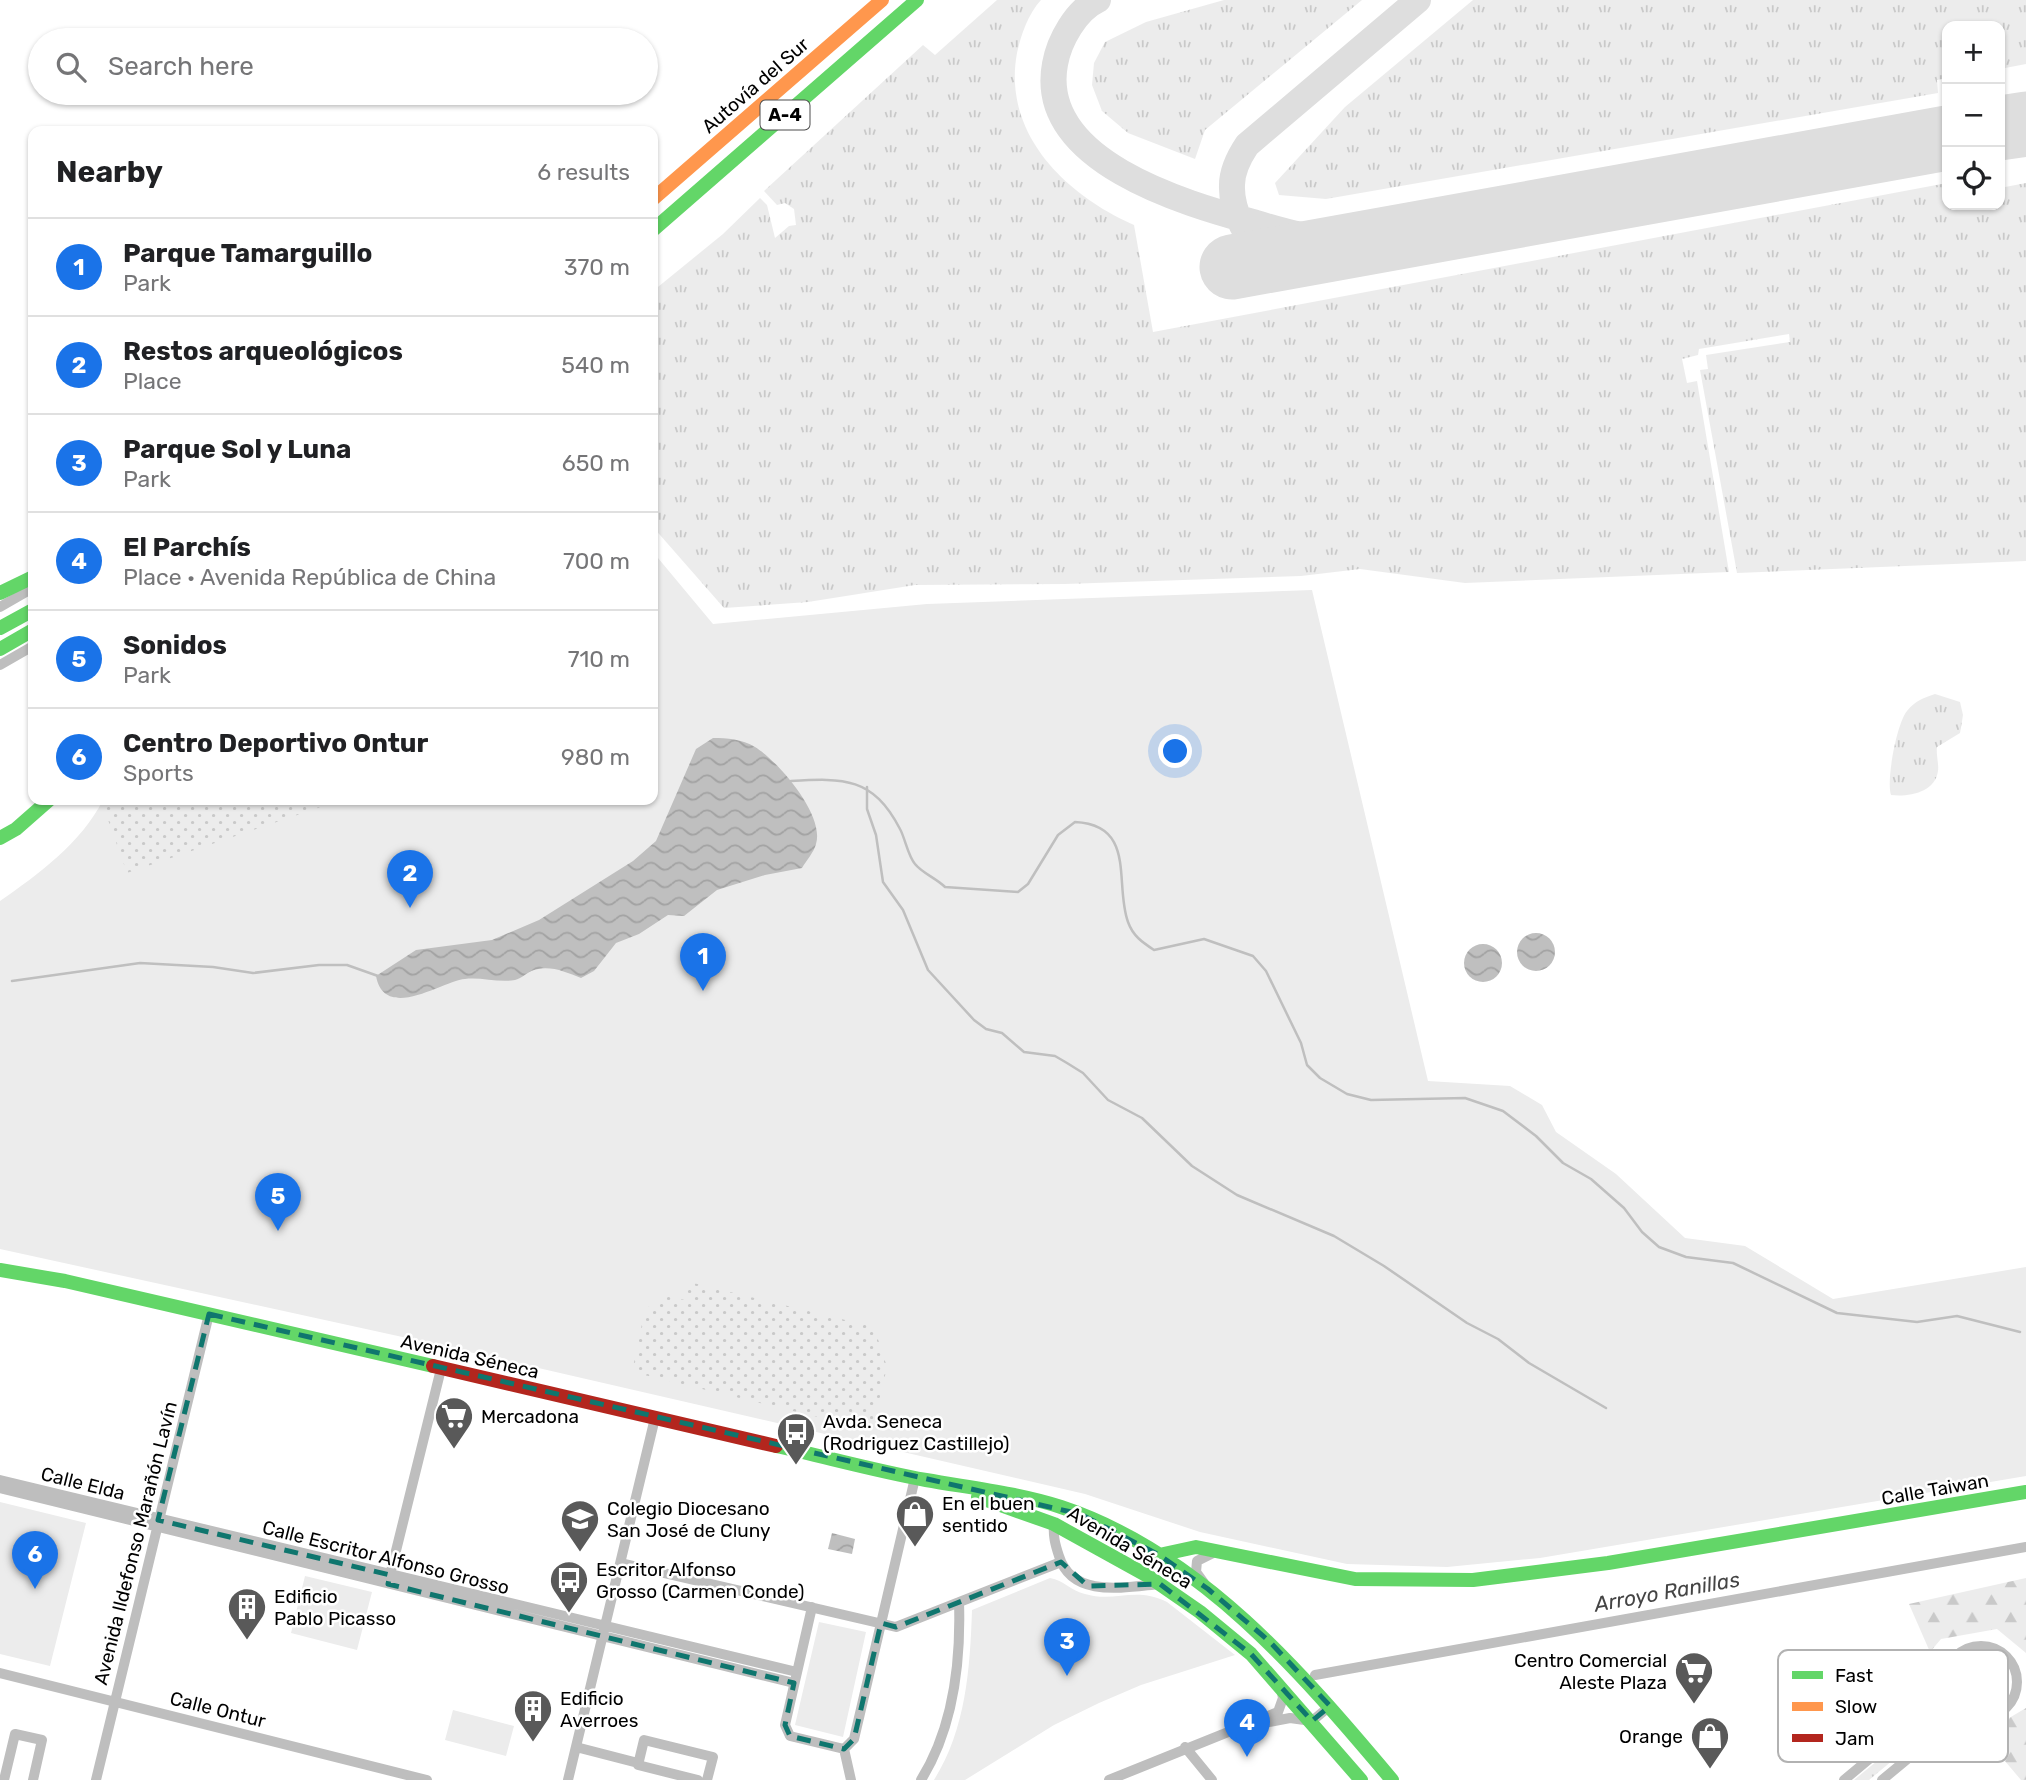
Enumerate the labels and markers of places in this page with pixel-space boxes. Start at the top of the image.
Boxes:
pin: 2 [387,850,433,908]
pin: 1 [680,933,726,991]
pin: 5 [255,1173,301,1231]
supermarket icon: Mercadona [433,1395,475,1450]
place label: Mercadona [481,1405,579,1428]
place label: Avda. Seneca (Rodriguez Castillejo) [823,1410,1010,1455]
bus stop icon: Avda. Seneca (Rodriguez Castillejo) [775,1411,817,1466]
place label: En el buen sentido [942,1492,1035,1537]
shop icon: En el buen sentido [894,1493,936,1548]
place label: Colegio Diocesano San José de Cluny [607,1497,770,1542]
school or university icon: Colegio Diocesano San José de Cluny [559,1498,601,1553]
pin: 6 [12,1531,58,1589]
place label: Escritor Alfonso Grosso (Carmen Conde) [596,1558,804,1603]
bus stop icon: Escritor Alfonso Grosso (Carmen Conde) [548,1559,590,1614]
place label: Edificio Pablo Picasso [274,1585,396,1630]
building icon: Edificio Pablo Picasso [226,1586,268,1641]
pin: 3 [1044,1618,1090,1676]
place label: Centro Comercial Aleste Plaza [1514,1649,1667,1694]
supermarket icon: Centro Comercial Aleste Plaza [1673,1650,1715,1705]
place label: Edificio Averroes [560,1687,638,1732]
building icon: Edificio Averroes [512,1688,554,1743]
pin: 4 [1224,1699,1270,1757]
shop icon: Orange [1689,1715,1731,1770]
place label: Orange [1619,1725,1683,1748]

